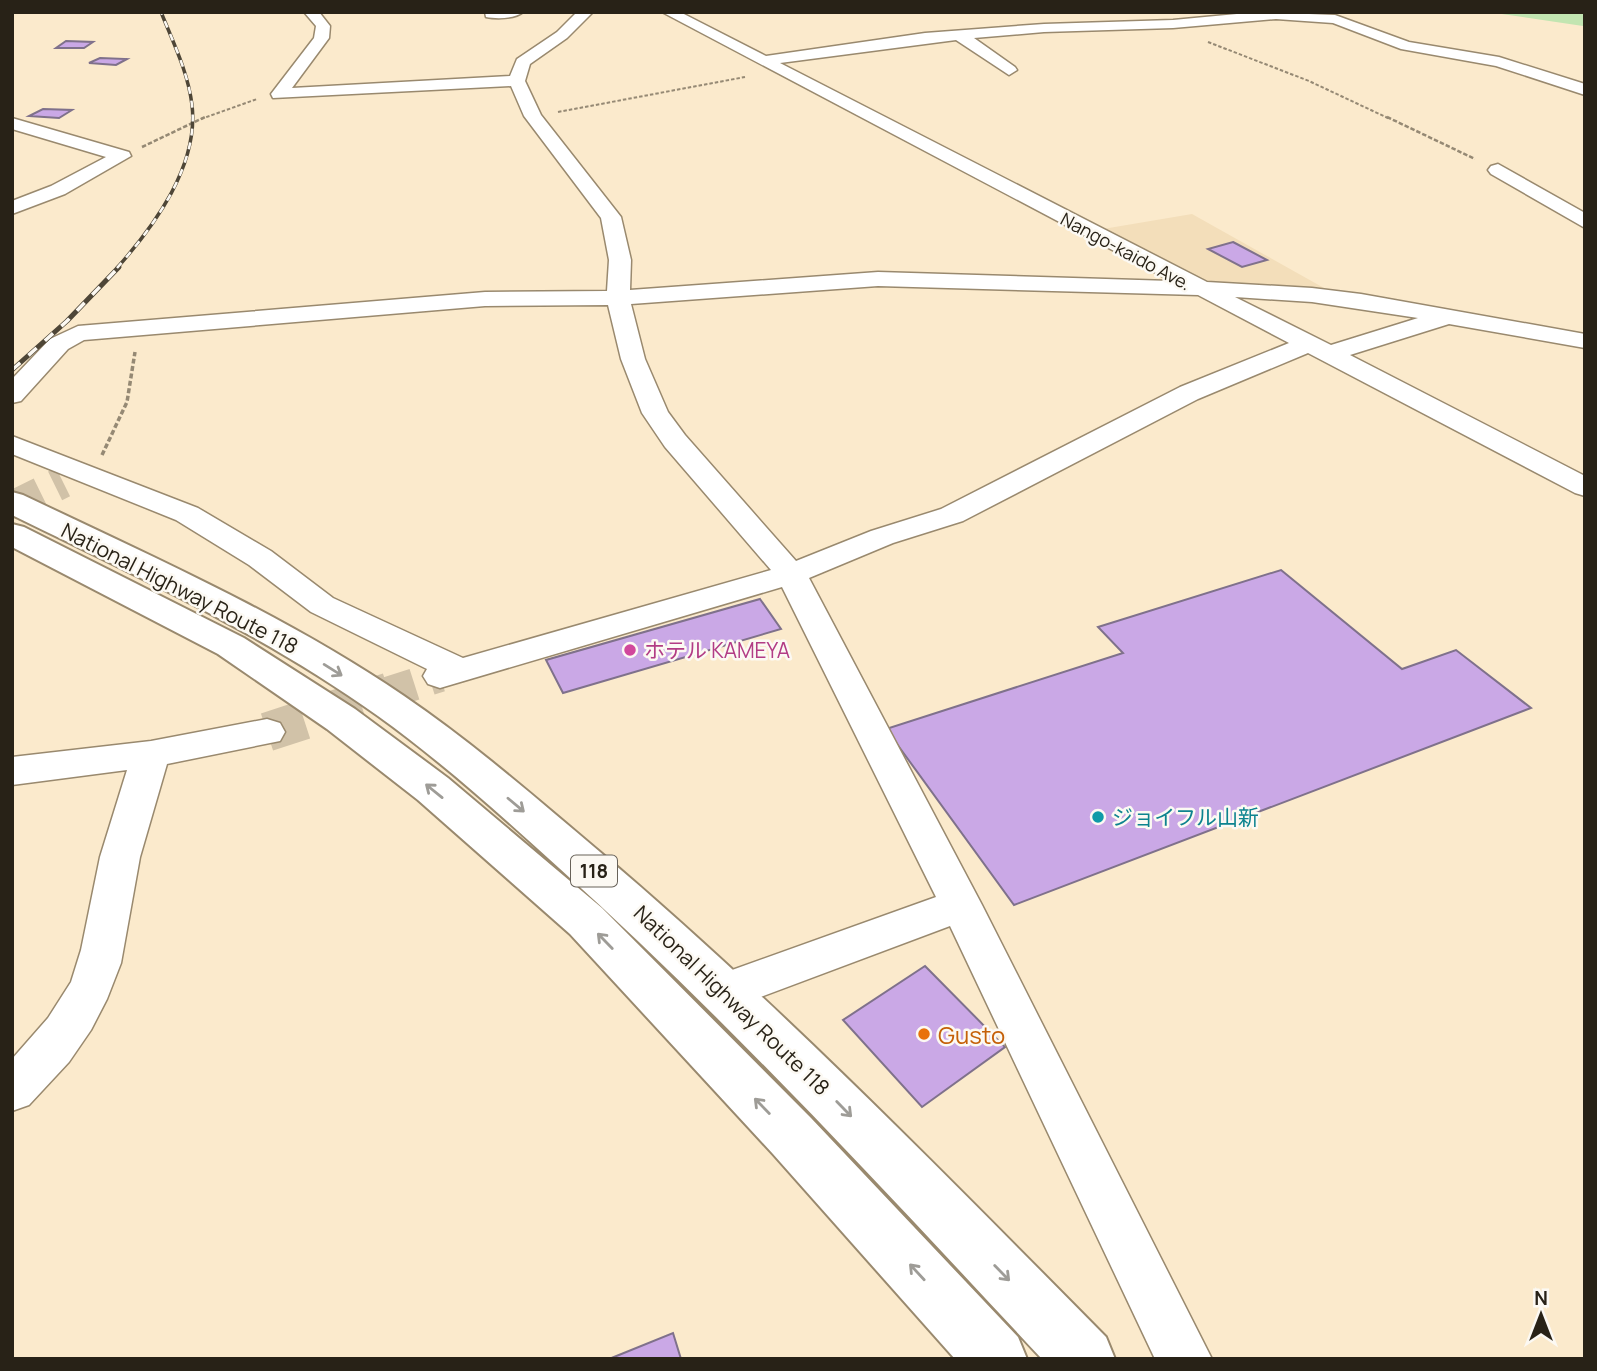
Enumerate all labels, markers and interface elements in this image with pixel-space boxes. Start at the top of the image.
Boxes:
street label: Nango-kaido Ave. [1057,207,1195,295]
street label: National Highway Route 118 [57,516,303,660]
place label: ホテル KAMEYA [644,636,790,664]
marker: ホテル KAMEYA [622,642,638,658]
one-way arrow [322,663,342,677]
one-way arrow [426,783,444,799]
one-way arrow [506,797,524,813]
place label: ジョイフル山新 [1112,803,1259,831]
marker: ジョイフル山新 [1090,809,1106,825]
road number: 118 [571,856,617,886]
street label: National Highway Route 118 [628,899,836,1101]
one-way arrow [597,932,613,950]
place label: Gusto [938,1018,1005,1051]
marker: Gusto [916,1026,932,1042]
one-way arrow [754,1097,771,1114]
one-way arrow [835,1100,852,1117]
one-way arrow [909,1263,925,1281]
one-way arrow [993,1264,1010,1281]
north arrow [1506,1280,1576,1350]
text: N [1534,1285,1548,1311]

